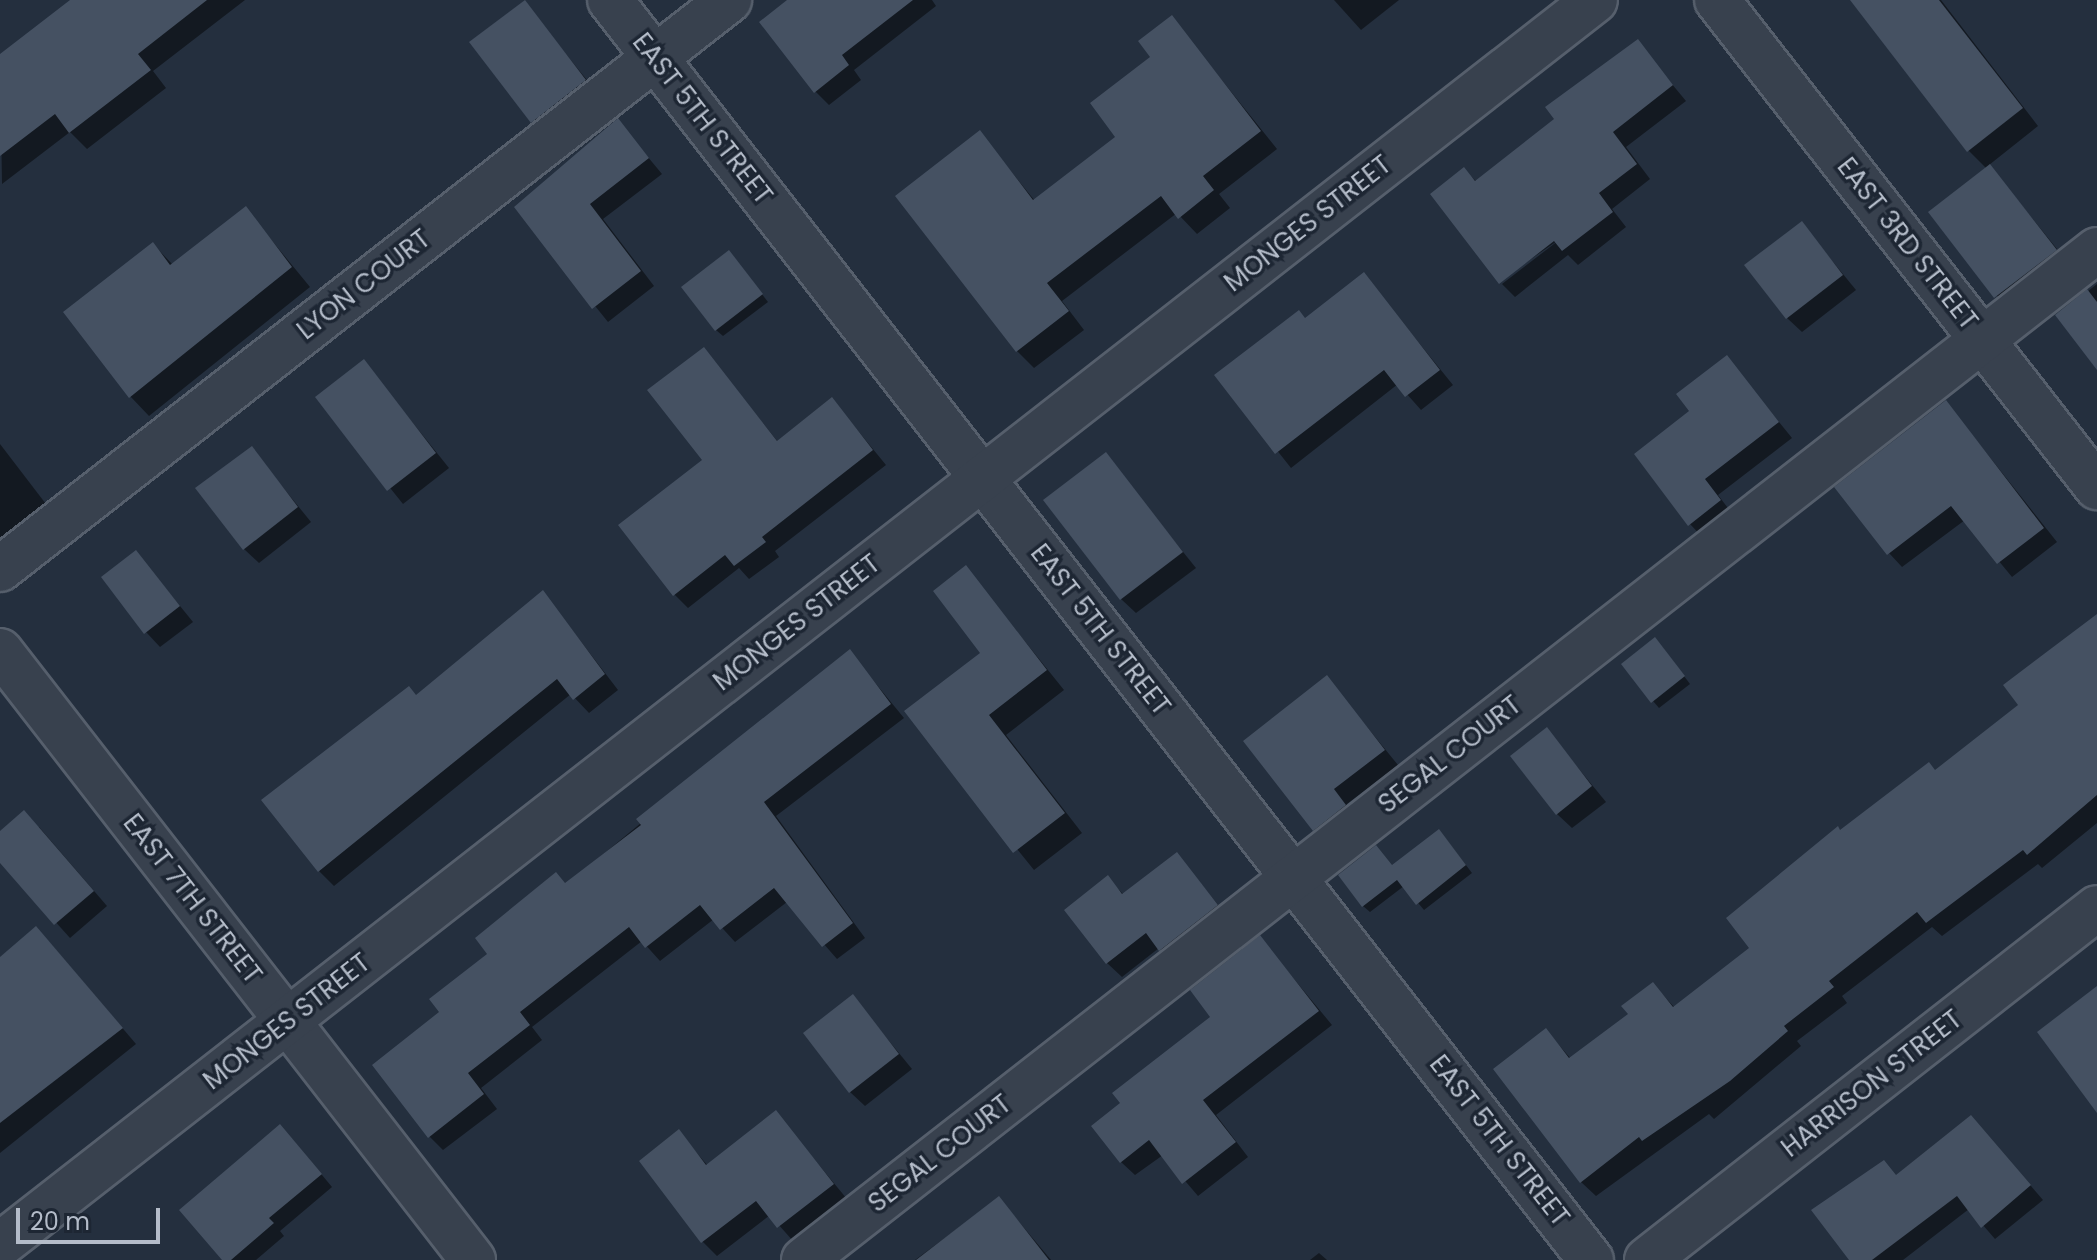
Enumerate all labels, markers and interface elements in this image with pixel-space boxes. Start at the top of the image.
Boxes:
street label: EAST 5TH STREET [626,27,778,211]
street label: MONGES STREET [1219,149,1397,299]
street label: EAST 3RD STREET [1830,152,1984,336]
street label: LYON COURT [291,223,437,347]
street label: EAST 5TH STREET [1024,538,1176,722]
street label: MONGES STREET [708,548,886,698]
street label: SEGAL COURT [1372,690,1528,820]
street label: EAST 7TH STREET [116,808,268,990]
street label: MONGES STREET [198,947,376,1097]
street label: HARRISON STREET [1776,1004,1968,1164]
street label: EAST 5TH STREET [1423,1049,1575,1233]
street label: SEGAL COURT [862,1089,1018,1219]
scale bar [20,1192,164,1242]
text: 20 m [30,1205,90,1238]

